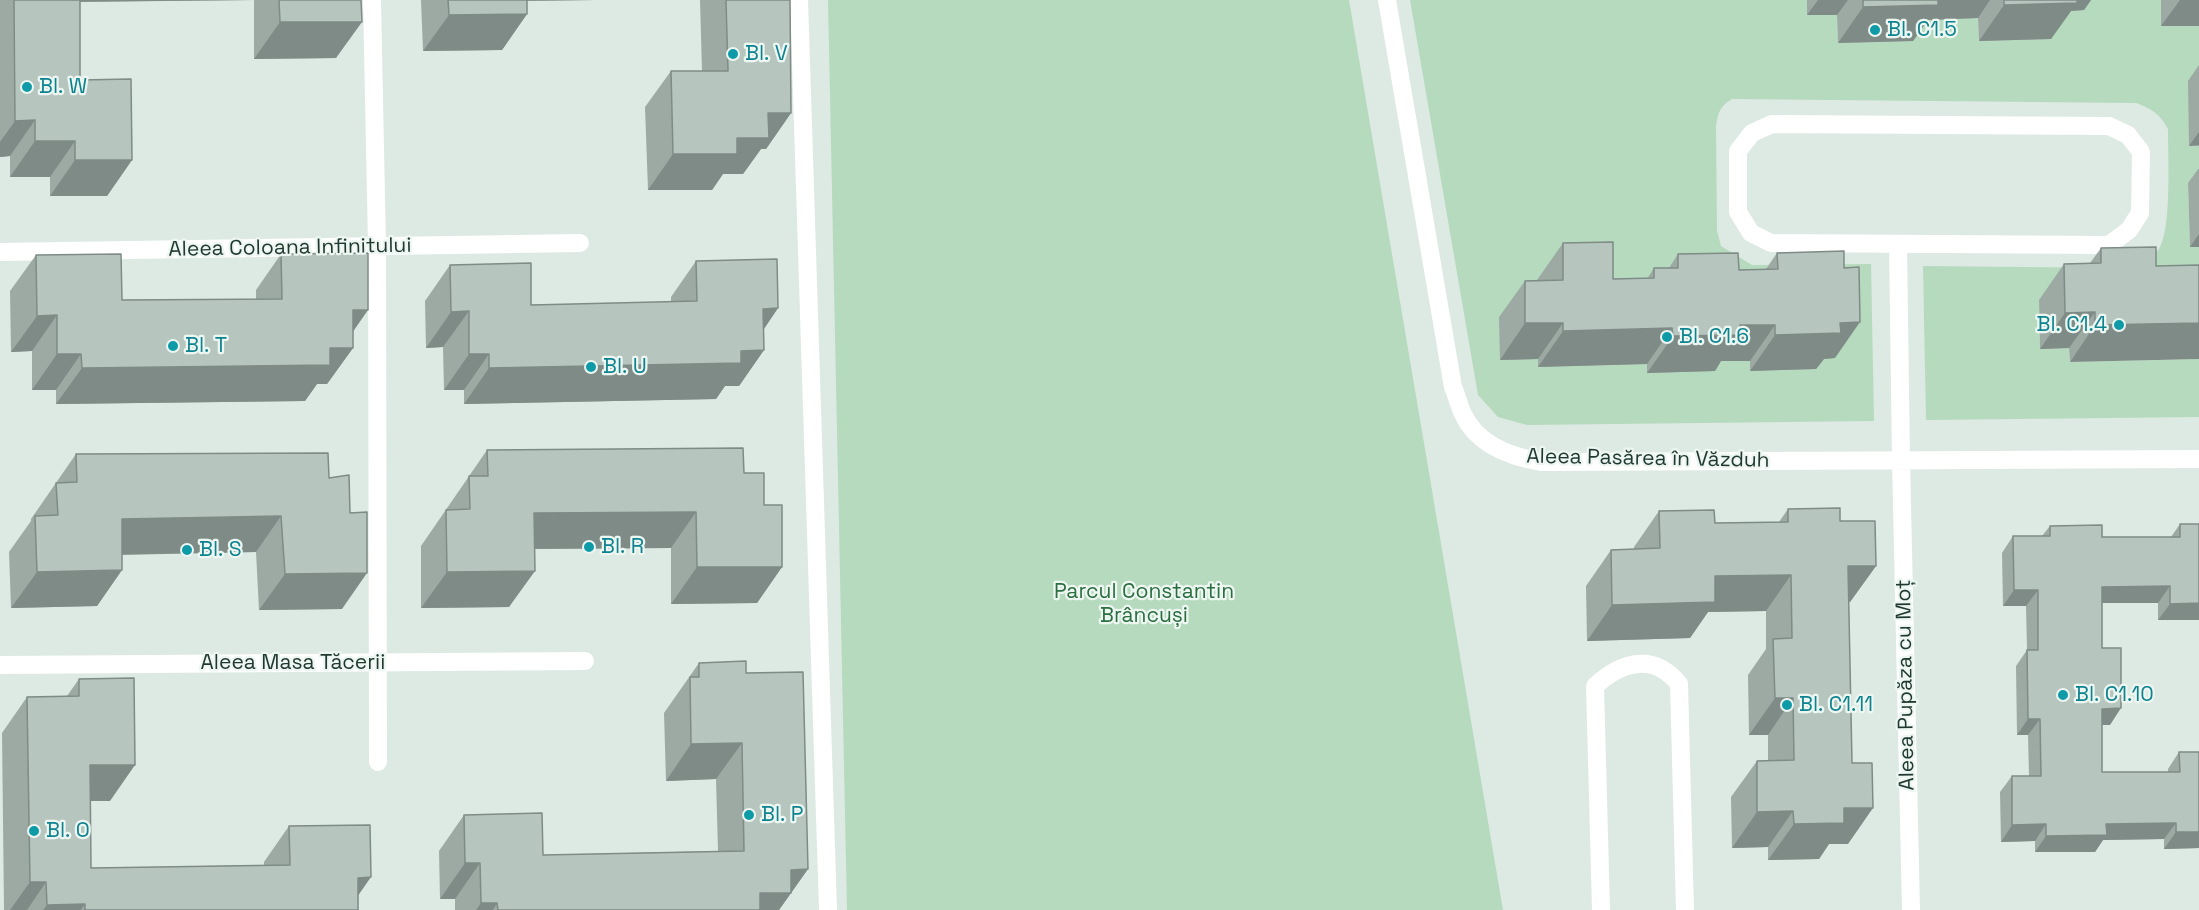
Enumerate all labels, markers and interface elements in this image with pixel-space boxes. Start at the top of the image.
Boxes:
place label: Bl. C1.5 [1887,17,1957,43]
marker: Bl. C1.5 [1868,23,1882,37]
place label: Bl. V [745,41,788,67]
marker: Bl. V [726,47,740,61]
place label: Bl. W [39,74,87,100]
marker: Bl. W [20,80,34,94]
street label: Aleea Coloana Infinitului [168,233,412,263]
place label: Bl. C1.4 [2037,312,2107,338]
marker: Bl. C1.4 [2112,318,2126,332]
place label: Bl. C1.6 [1679,324,1749,350]
marker: Bl. C1.6 [1660,330,1674,344]
place label: Bl. T [185,333,227,359]
marker: Bl. T [166,339,180,353]
place label: Bl. U [603,354,647,380]
marker: Bl. U [584,360,598,374]
street label: Aleea Pasărea în Văzduh [1526,444,1770,474]
place label: Bl. R [601,534,644,560]
place label: Bl. S [199,537,242,563]
marker: Bl. R [582,540,596,554]
marker: Bl. S [180,543,194,557]
park label: Parcul Constantin Brâncuși [1054,579,1234,629]
street label: Aleea Pupăza cu Moț [1892,579,1920,791]
street label: Aleea Masa Tăcerii [201,650,385,676]
place label: Bl. C1.10 [2075,682,2154,708]
marker: Bl. C1.10 [2056,688,2070,702]
place label: Bl. C1.11 [1799,692,1873,718]
marker: Bl. C1.11 [1780,698,1794,712]
place label: Bl. P [761,802,803,828]
marker: Bl. P [742,808,756,822]
place label: Bl. O [46,818,90,844]
marker: Bl. O [27,824,41,838]

